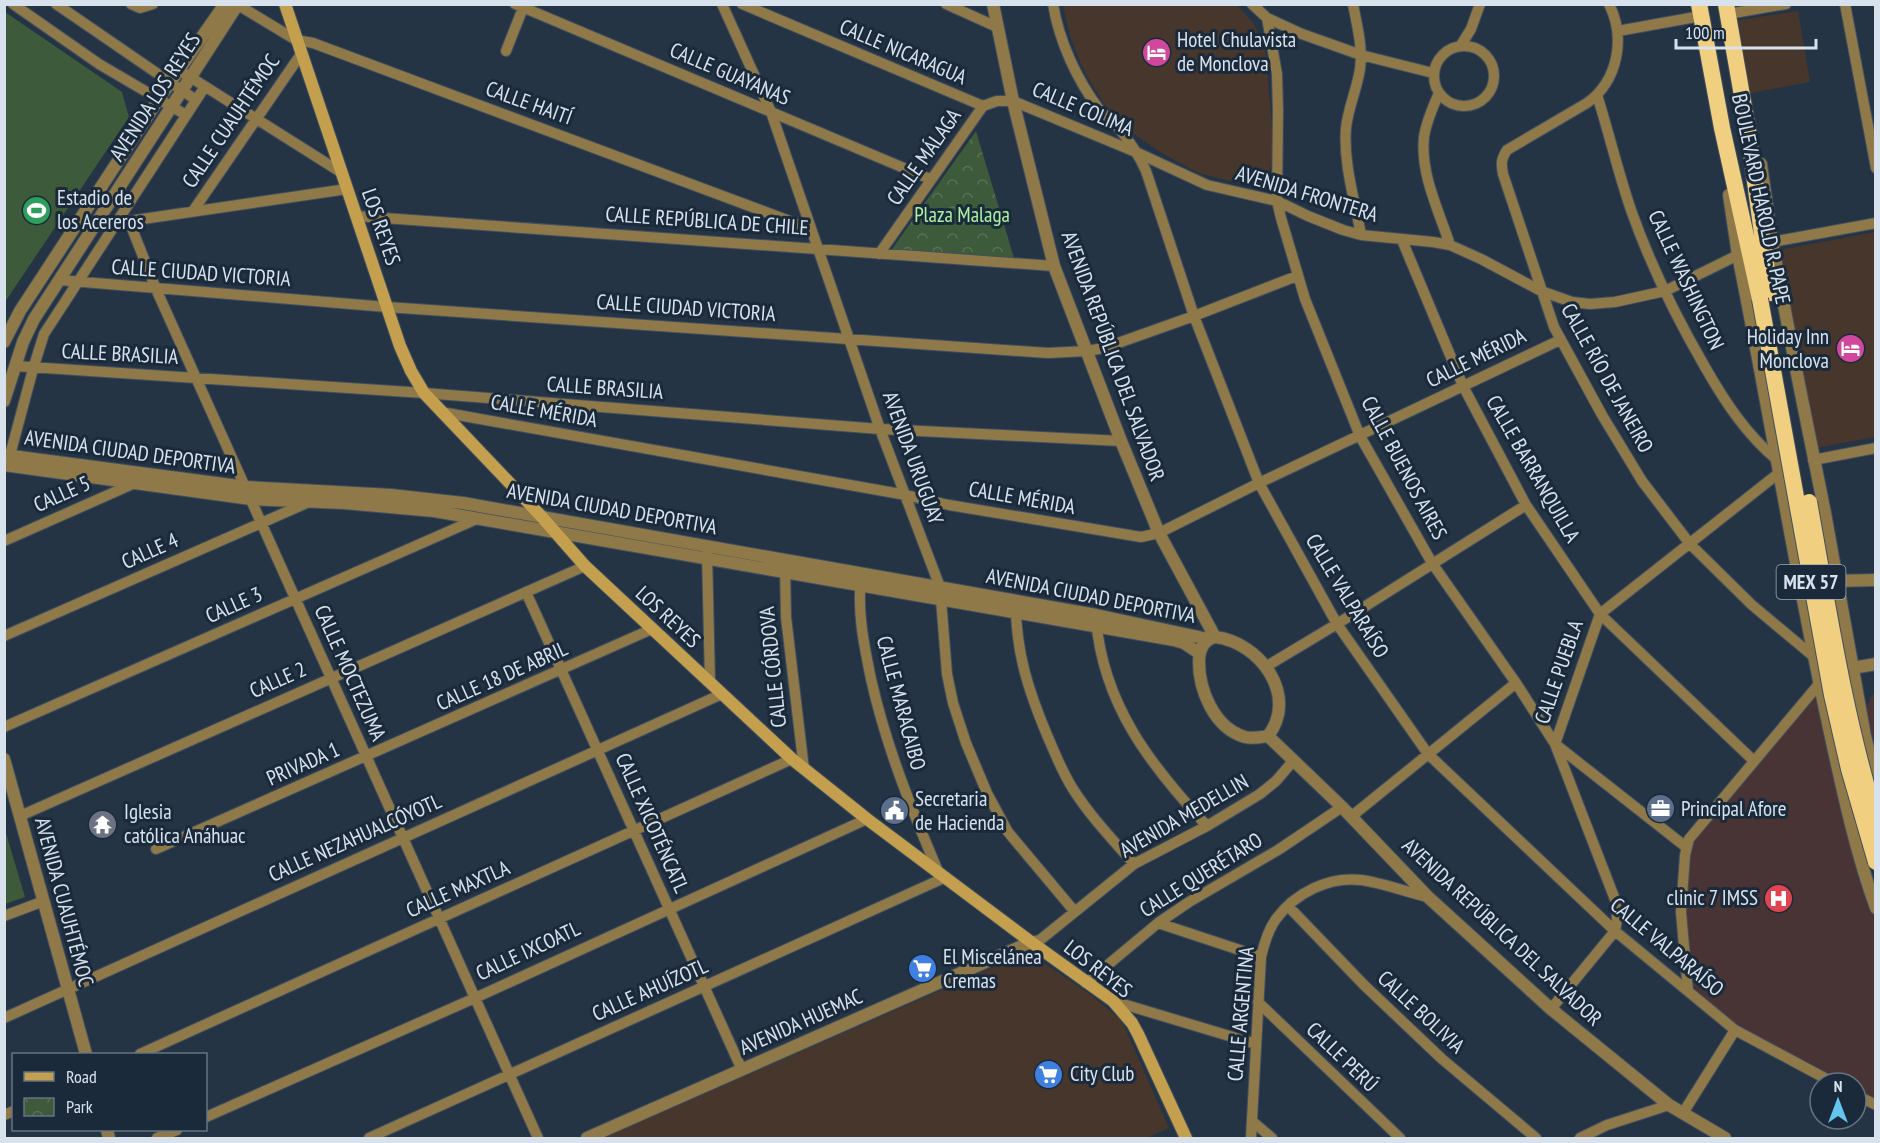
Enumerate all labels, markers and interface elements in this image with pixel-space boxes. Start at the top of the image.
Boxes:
scale bar [1676,12,1816,50]
street label: CALLE NICARAGUA [836,13,971,90]
text: 100 m [1685,21,1725,44]
place label: Hotel Chulavista de Monclova [1177,26,1296,77]
street label: AVENIDA LOS REYES [103,28,206,166]
street label: CALLE GUAYANAS [666,36,795,111]
hotel icon: Hotel Chulavista de Monclova [1140,36,1172,68]
street label: CALLE CUAUHTÉMOC [176,48,285,193]
street label: CALLE HAITÍ [482,74,577,131]
street label: CALLE COLIMA [1028,75,1138,142]
street label: BOULEVARD HAROLD R. PAPE [1726,91,1797,307]
street label: CALLE MÁLAGA [880,103,967,210]
street label: AVENIDA FRONTERA [1233,159,1382,228]
place label: Estadio de los Acereros [57,184,144,235]
street label: LOS REYES [356,185,407,269]
sports icon: Estadio de los Acereros [20,194,52,226]
street label: CALLE REPÚBLICA DE CHILE [604,200,810,241]
park label: Plaza Malaga [914,201,1010,228]
street label: CALLE WASHINGTON [1642,206,1731,354]
street label: AVENIDA REPÚBLICA DEL SALVADOR [1056,227,1171,484]
street label: CALLE CIUDAD VICTORIA [110,253,292,292]
street label: CALLE CIUDAD VICTORIA [595,288,777,327]
street label: CALLE RÍO DE JANEIRO [1555,298,1660,457]
street label: CALLE MÉRIDA [1421,322,1530,393]
place label: Holiday Inn Monclova [1747,323,1829,374]
hotel icon: Holiday Inn Monclova [1834,333,1866,365]
street label: CALLE BRASILIA [61,337,179,370]
street label: CALLE BRASILIA [546,370,664,405]
street label: CALLE MÉRIDA [489,388,600,433]
street label: AVENIDA URUGUAY [877,388,950,529]
street label: CALLE BARRANQUILLA [1480,390,1587,547]
street label: CALLE BUENOS AIRES [1355,392,1454,544]
street label: AVENIDA CIUDAD DEPORTIVA [23,423,237,480]
street label: CALLE 5 [29,469,94,518]
street label: CALLE MÉRIDA [967,475,1078,520]
street label: AVENIDA CIUDAD DEPORTIVA [505,477,719,540]
street label: CALLE 4 [117,526,183,575]
street label: CALLE VALPARAÍSO [1300,529,1395,663]
street label: AVENIDA CIUDAD DEPORTIVA [984,562,1198,629]
road number: MEX 57 [1776,565,1846,599]
street label: CALLE 3 [201,580,266,629]
street label: LOS REYES [630,580,706,653]
street label: CALLE MOCTEZUMA [308,601,392,745]
street label: CALLE CÓRDOVA [753,605,792,729]
street label: CALLE PUEBLA [1528,616,1589,727]
street label: CALLE MARACAIBO [871,633,932,773]
street label: CALLE 18 DE ABRIL [432,634,572,716]
street label: CALLE 2 [245,655,310,704]
street label: PRIVADA 1 [262,736,343,792]
street label: CALLE XICOTÉNCATL [610,749,695,897]
street label: AVENIDA MEDELLIN [1114,768,1253,863]
place label: Secretaria de Hacienda [915,785,1004,836]
street label: CALLE NEZAHUALCÓYOTL [264,787,446,888]
office icon: Principal Afore [1644,793,1676,825]
public building icon: Secretaria de Hacienda [878,795,910,827]
place label: Principal Afore [1681,795,1786,822]
place label: Iglesia católica Anáhuac [124,798,246,849]
temple icon: Iglesia católica Anáhuac [87,808,119,840]
street label: AVENIDA CUAUHTÉMOC [29,814,100,990]
street label: CALLE QUERÉTARO [1134,826,1267,923]
street label: AVENIDA REPÚBLICA DEL SALVADOR [1397,832,1608,1031]
street label: CALLE MAXTLA [402,854,514,923]
hospital icon: clinic 7 IMSS [1763,882,1795,914]
place label: clinic 7 IMSS [1667,884,1758,911]
street label: CALLE VALPARAÍSO [1605,891,1730,1002]
street label: CALLE IXCOATL [471,915,585,986]
street label: LOS REYES [1059,934,1138,1004]
place label: El Miscelánea Cremas [943,943,1042,994]
street label: CALLE ARGENTINA [1221,946,1260,1082]
street label: CALLE AHUÍZOTL [588,952,712,1027]
supermarket icon: El Miscelánea Cremas [906,953,938,985]
street label: CALLE BOLIVIA [1372,964,1471,1059]
street label: AVENIDA HUEMAC [735,982,867,1061]
street label: CALLE PERÚ [1301,1016,1384,1097]
legend [12,1053,207,1131]
supermarket icon: City Club [1033,1058,1065,1090]
place label: City Club [1070,1060,1134,1087]
text: Road [66,1065,97,1088]
north arrow [1808,1071,1868,1131]
text: N [1834,1076,1842,1096]
text: Park [66,1095,93,1118]

